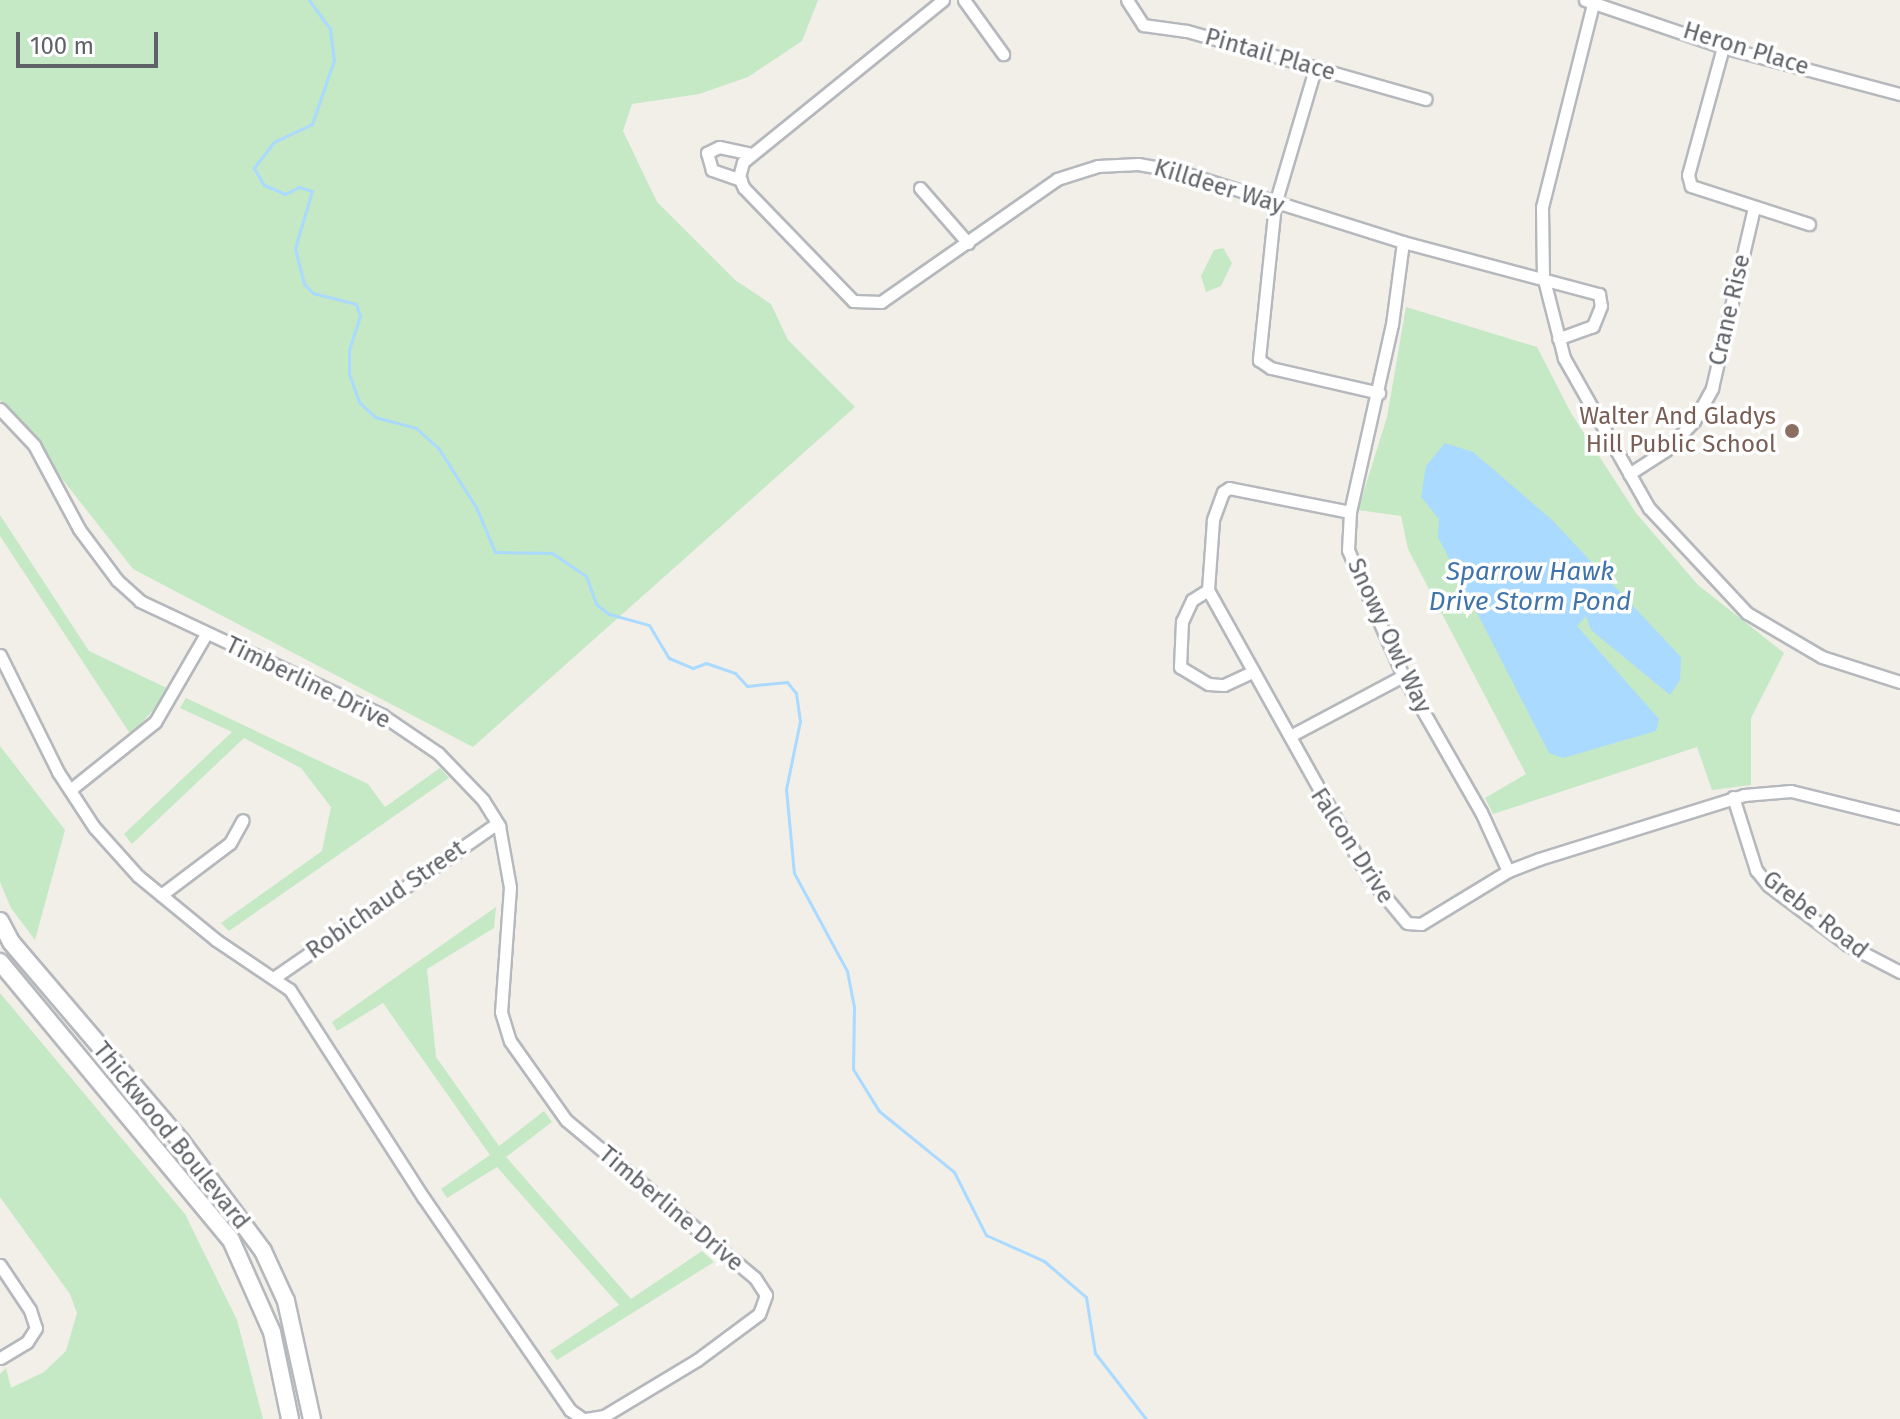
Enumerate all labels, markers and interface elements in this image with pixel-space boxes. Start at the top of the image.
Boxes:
scale bar [20,16,162,66]
street label: Heron Place [1680,16,1812,82]
street label: Pintail Place [1202,23,1338,87]
text: 100 m [30,32,94,60]
street label: Killdeer Way [1150,154,1288,220]
street label: Crane Rise [1703,251,1757,369]
place label: Walter And Gladys Hill Public School [1579,403,1776,459]
marker: Walter And Gladys Hill Public School [1783,422,1801,440]
street label: Snowy Owl Way [1341,554,1437,718]
water label: Sparrow Hawk Drive Storm Pond [1429,556,1631,618]
street label: Timberline Drive [221,631,395,735]
street label: Falcon Drive [1304,783,1400,909]
street label: Robichaud Street [301,834,471,966]
street label: Grebe Road [1757,865,1873,965]
street label: Thickwood Boulevard [87,1036,255,1236]
street label: Timberline Drive [593,1140,749,1278]

